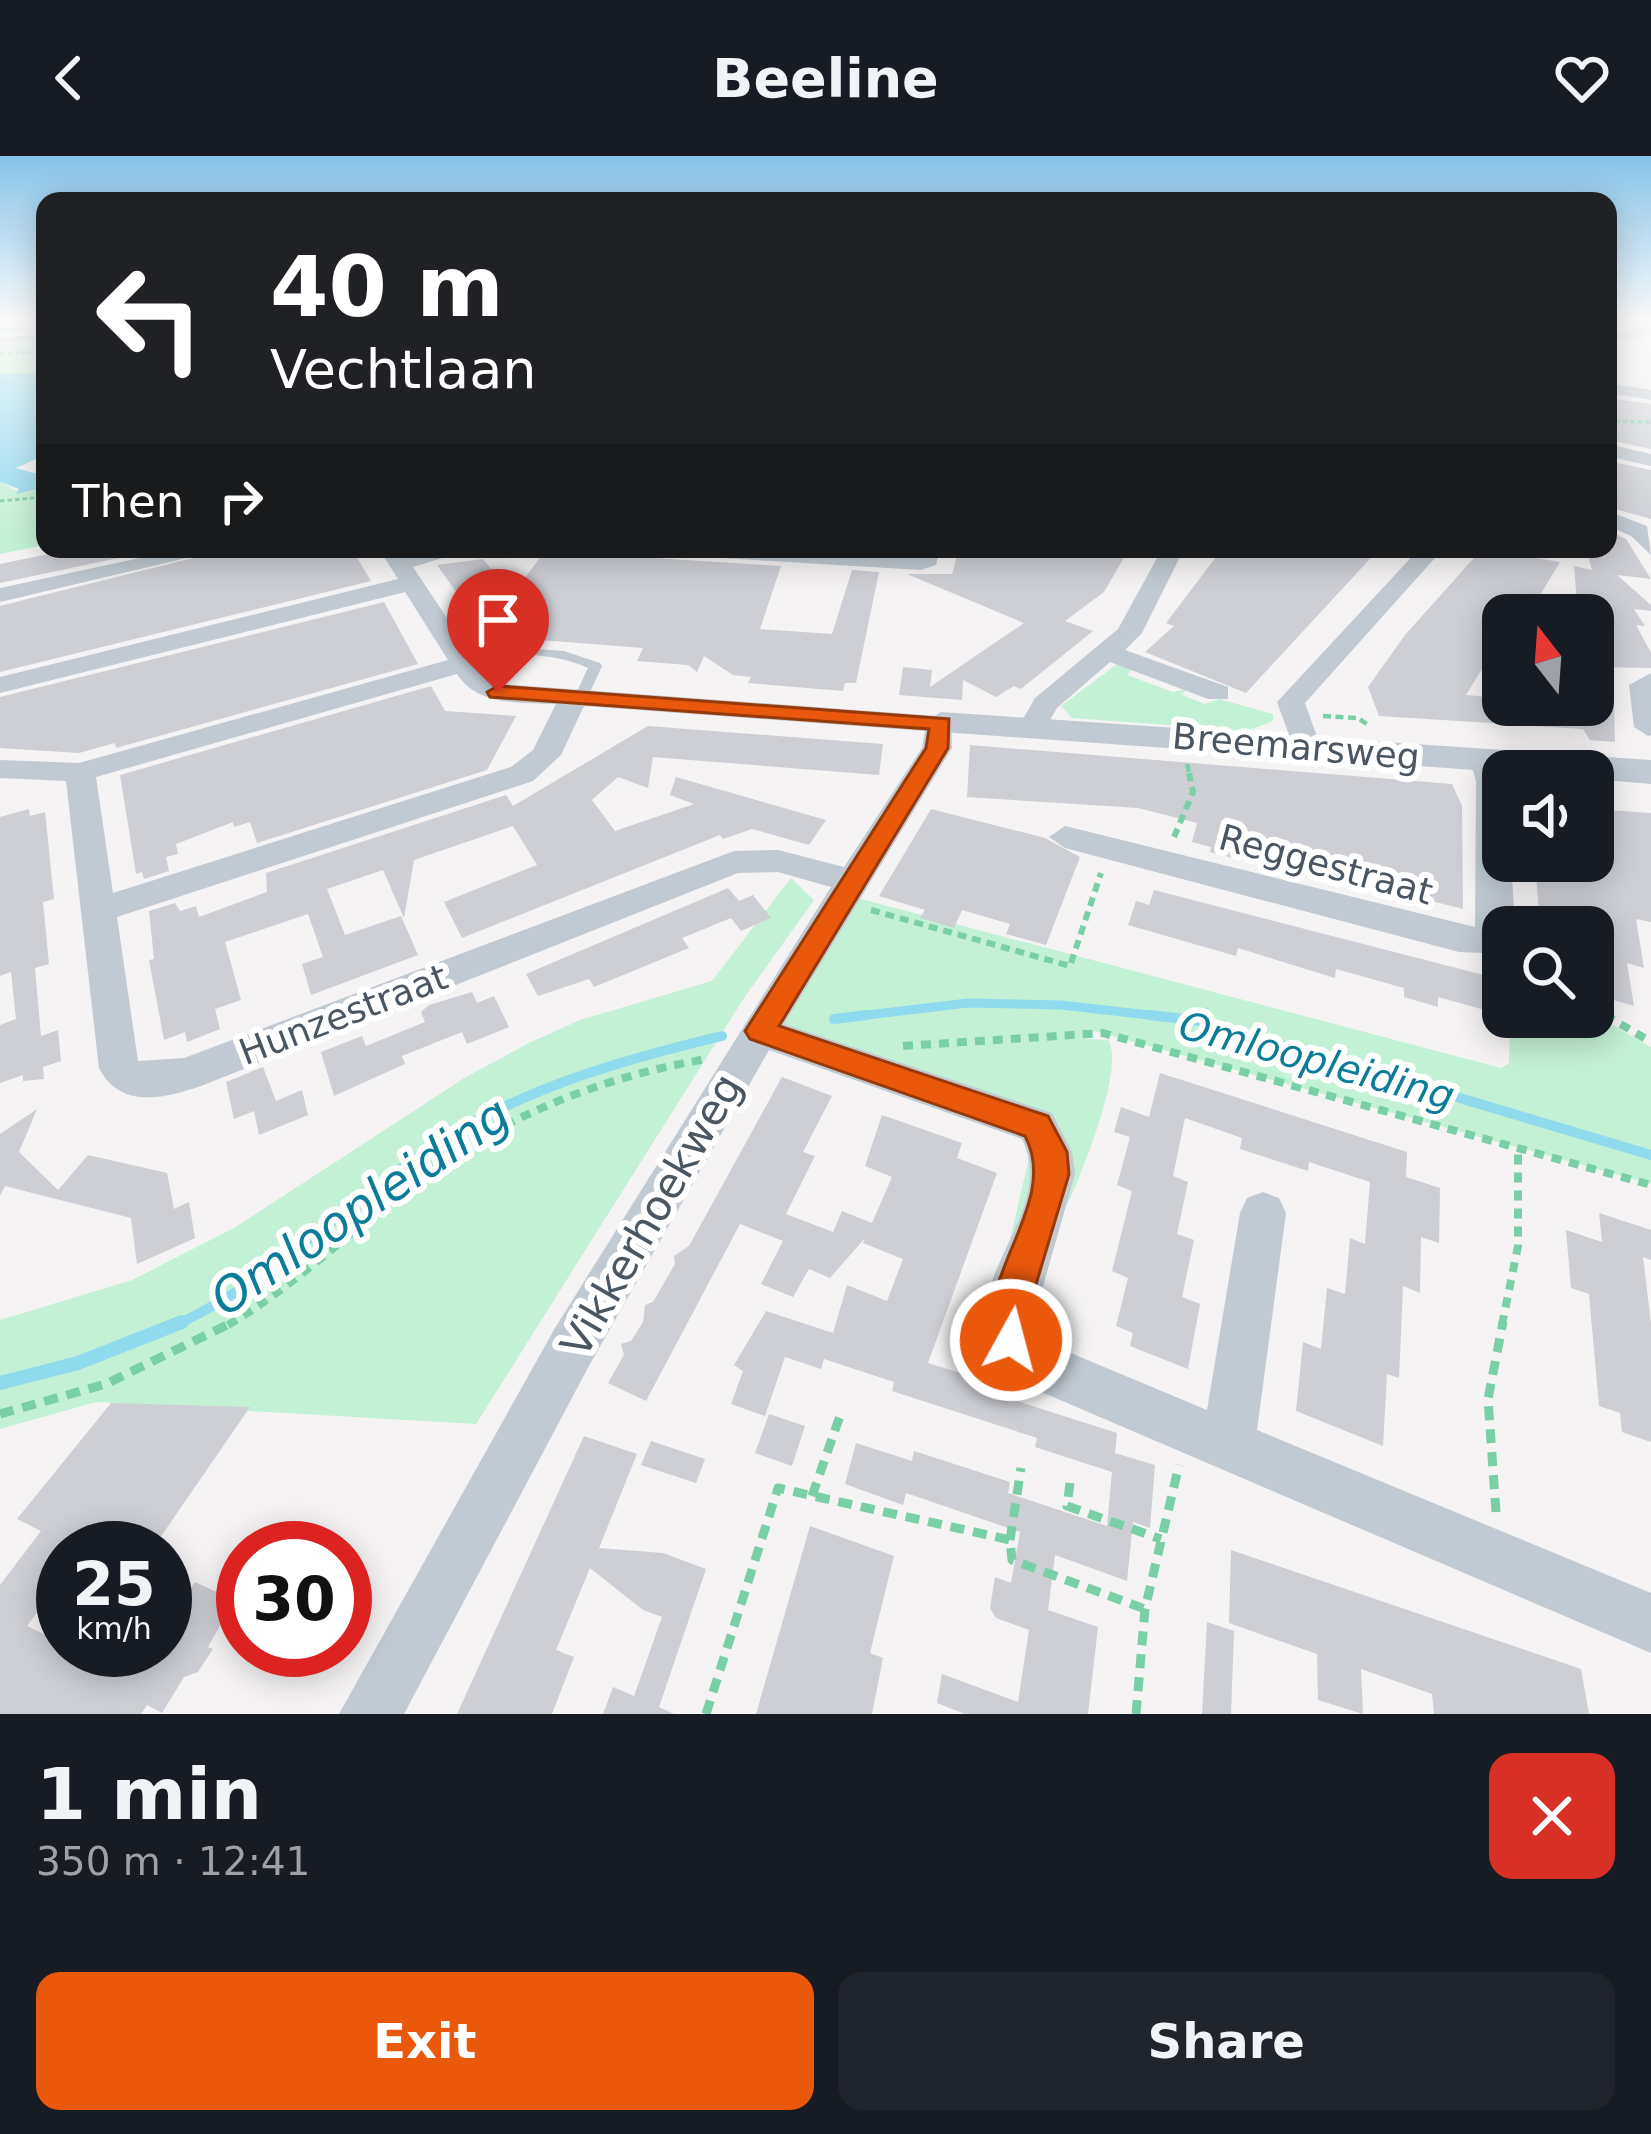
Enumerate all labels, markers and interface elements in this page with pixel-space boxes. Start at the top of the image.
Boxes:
icon: back [36,45,102,111]
icon: heart [1549,45,1615,111]
text: Beeline [712,47,939,110]
text: 40 m [270,238,504,336]
icon: left [72,240,228,396]
text: Vechtlaan [270,338,536,401]
icon: right [208,468,274,534]
text: Then [72,475,184,528]
pin [447,569,549,692]
icon: arrive [465,587,531,653]
north arrow [1482,594,1614,726]
map controls [1482,594,1614,1038]
street label: Breemarsweg [1171,715,1421,778]
button: sound [1482,750,1614,882]
street label: Reggestraat [1215,816,1437,913]
button: search [1482,906,1614,1038]
street label: Hunzestraat [233,956,453,1073]
water label: Omloopleiding [1174,1002,1459,1119]
street label: Vikkerhoekweg [551,1065,752,1365]
water label: Omloopleiding [200,1085,520,1327]
position arrow [948,1277,1074,1403]
speed limit sign: 30 [216,1521,372,1677]
text: 25 [72,1549,156,1619]
text: km/h [76,1611,152,1646]
text: 1 min [36,1752,262,1836]
button: close [1489,1753,1615,1879]
text: 350 m · 12:41 [36,1839,310,1884]
button: Exit [36,1972,814,2110]
button: Share [838,1972,1615,2110]

